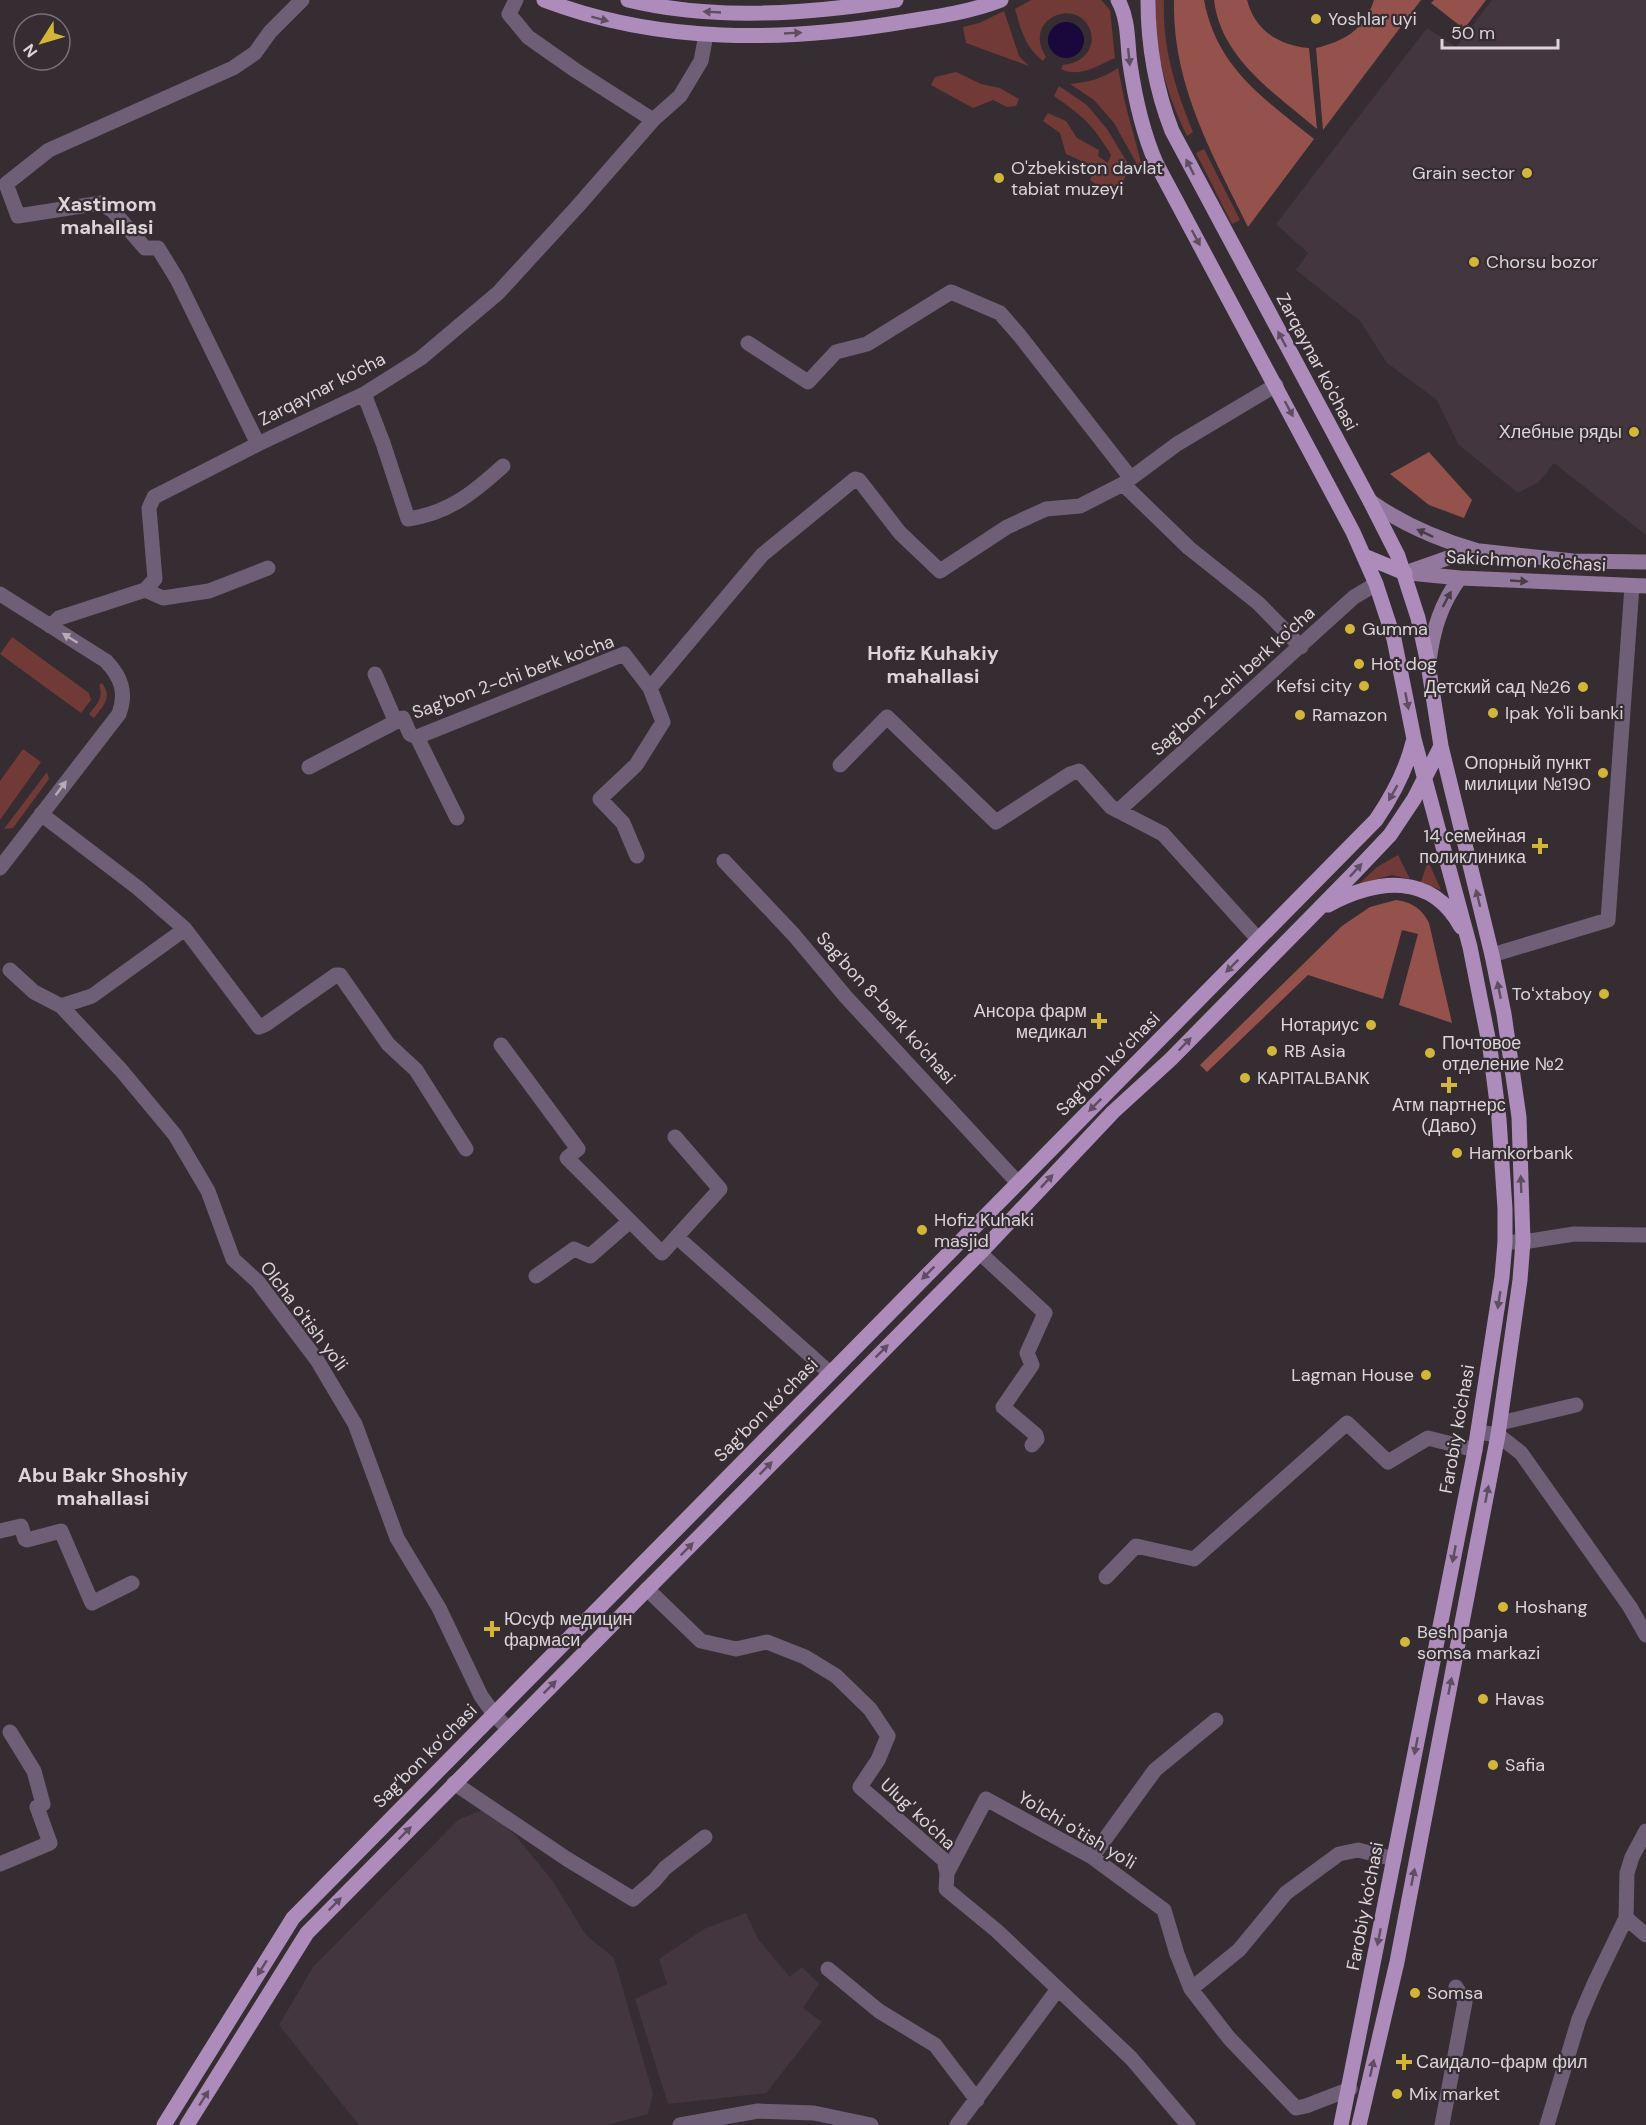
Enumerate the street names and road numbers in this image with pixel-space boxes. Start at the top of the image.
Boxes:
street label: Zarqaynar ko'chasi [1271,289,1363,435]
street label: Zarqaynar ko'cha [255,347,389,431]
street label: Sakichmon ko'chasi [1445,545,1607,577]
street label: Sag'bon 2-chi berk ko'cha [1146,601,1320,761]
street label: Sag'bon 2-chi berk ko'cha [409,629,617,725]
street label: Sag'bon 8-berk ko'chasi [811,927,961,1089]
street label: Sag’bon ko’chasi [1051,1007,1165,1121]
street label: Olcha o'tish yo'li [255,1256,353,1376]
street label: Sag’bon ko’chasi [709,1353,823,1467]
street label: Farobiy ko'chasi [1434,1363,1480,1495]
street label: Sag’bon ko’chasi [368,1699,482,1813]
street label: Ulug' ko'cha [875,1773,961,1855]
street label: Yo'lchi o'tish yo'li [1013,1785,1141,1875]
street label: Farobiy ko'chasi [1341,1840,1389,1972]

